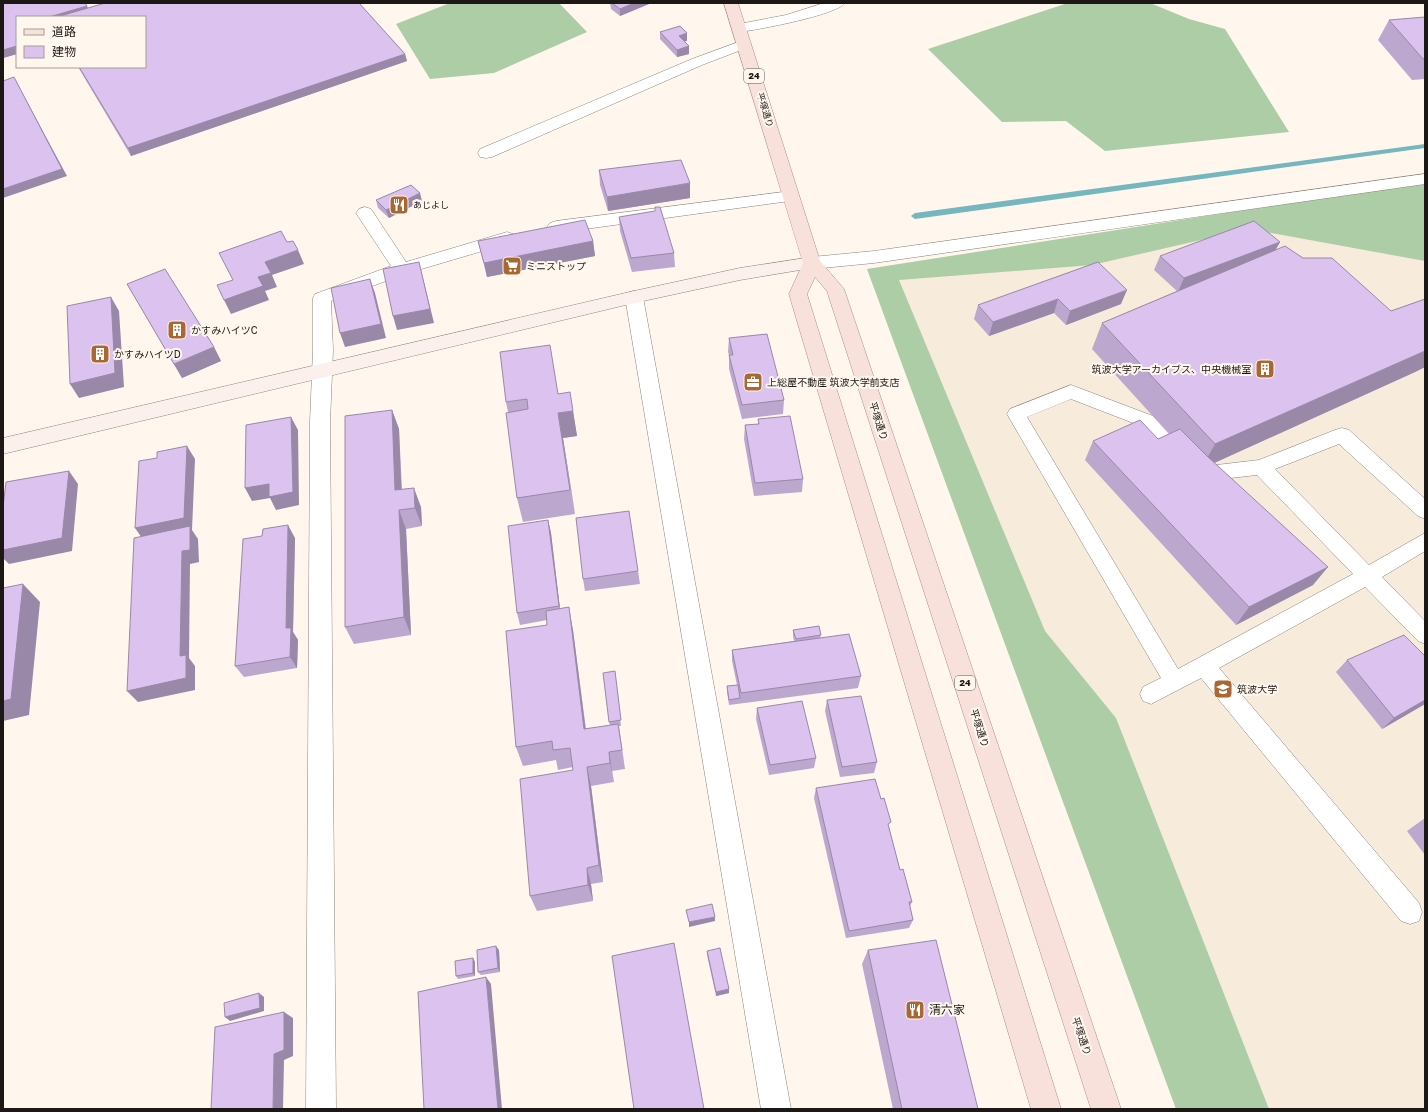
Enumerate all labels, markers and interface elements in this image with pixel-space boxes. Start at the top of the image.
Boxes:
legend [16,16,146,68]
text: 道路 [52,24,76,39]
text: 建物 [52,44,76,59]
road number: 24 [744,69,764,83]
street label: 平塚通り [755,91,776,129]
restaurant icon: あじよし [388,194,410,216]
place label: あじよし [413,199,449,210]
supermarket icon: ミニストップ [501,255,523,277]
place label: ミニストップ [526,260,586,272]
building icon: かすみハイツC [166,319,188,341]
place label: かすみハイツC [191,324,258,336]
building icon: かすみハイツD [89,343,111,365]
place label: かすみハイツD [114,348,181,360]
building icon: 筑波大学アーカイブス、中央機械室 [1254,358,1276,380]
place label: 筑波大学アーカイブス、中央機械室 [1092,363,1251,375]
office icon: 上総屋不動産 筑波大学前支店 [742,371,764,393]
place label: 上総屋不動産 筑波大学前支店 [767,376,900,388]
street label: 平塚通り [867,400,891,442]
road number: 24 [955,676,975,690]
school or university icon: 筑波大学 [1212,678,1234,700]
place label: 筑波大学 [1237,683,1277,695]
street label: 平塚通り [968,707,992,749]
restaurant icon: 清六家 [904,999,926,1021]
place label: 清六家 [929,1002,965,1017]
street label: 平塚通り [1070,1015,1094,1057]

